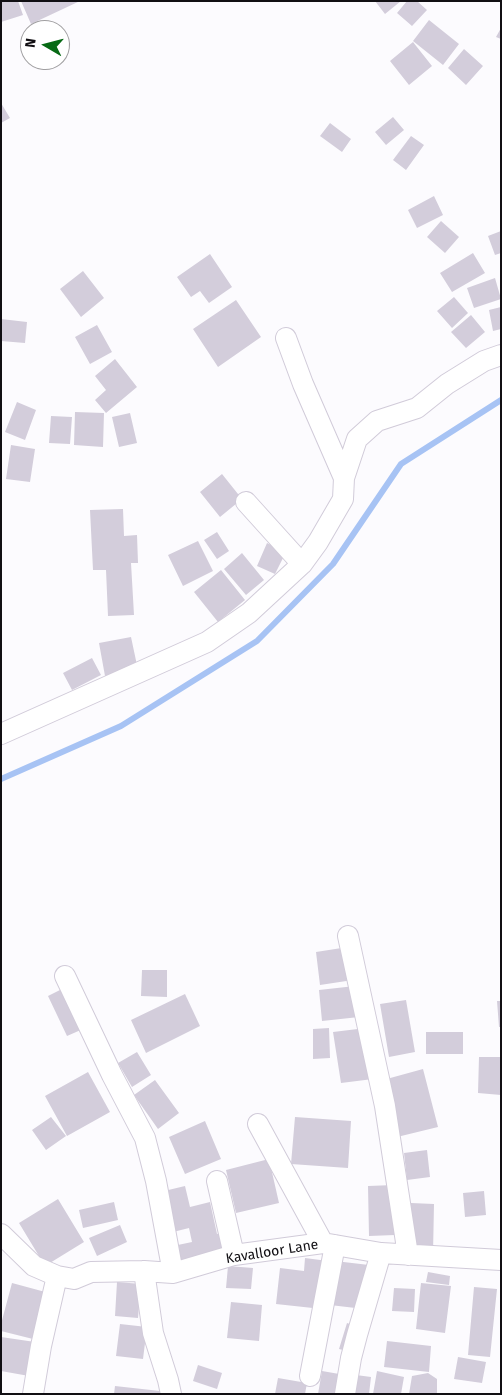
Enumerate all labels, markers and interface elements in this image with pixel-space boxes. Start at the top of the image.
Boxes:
north arrow [20,20,70,70]
text: N [22,37,40,49]
street label: Kavalloor Lane [224,1236,320,1268]

